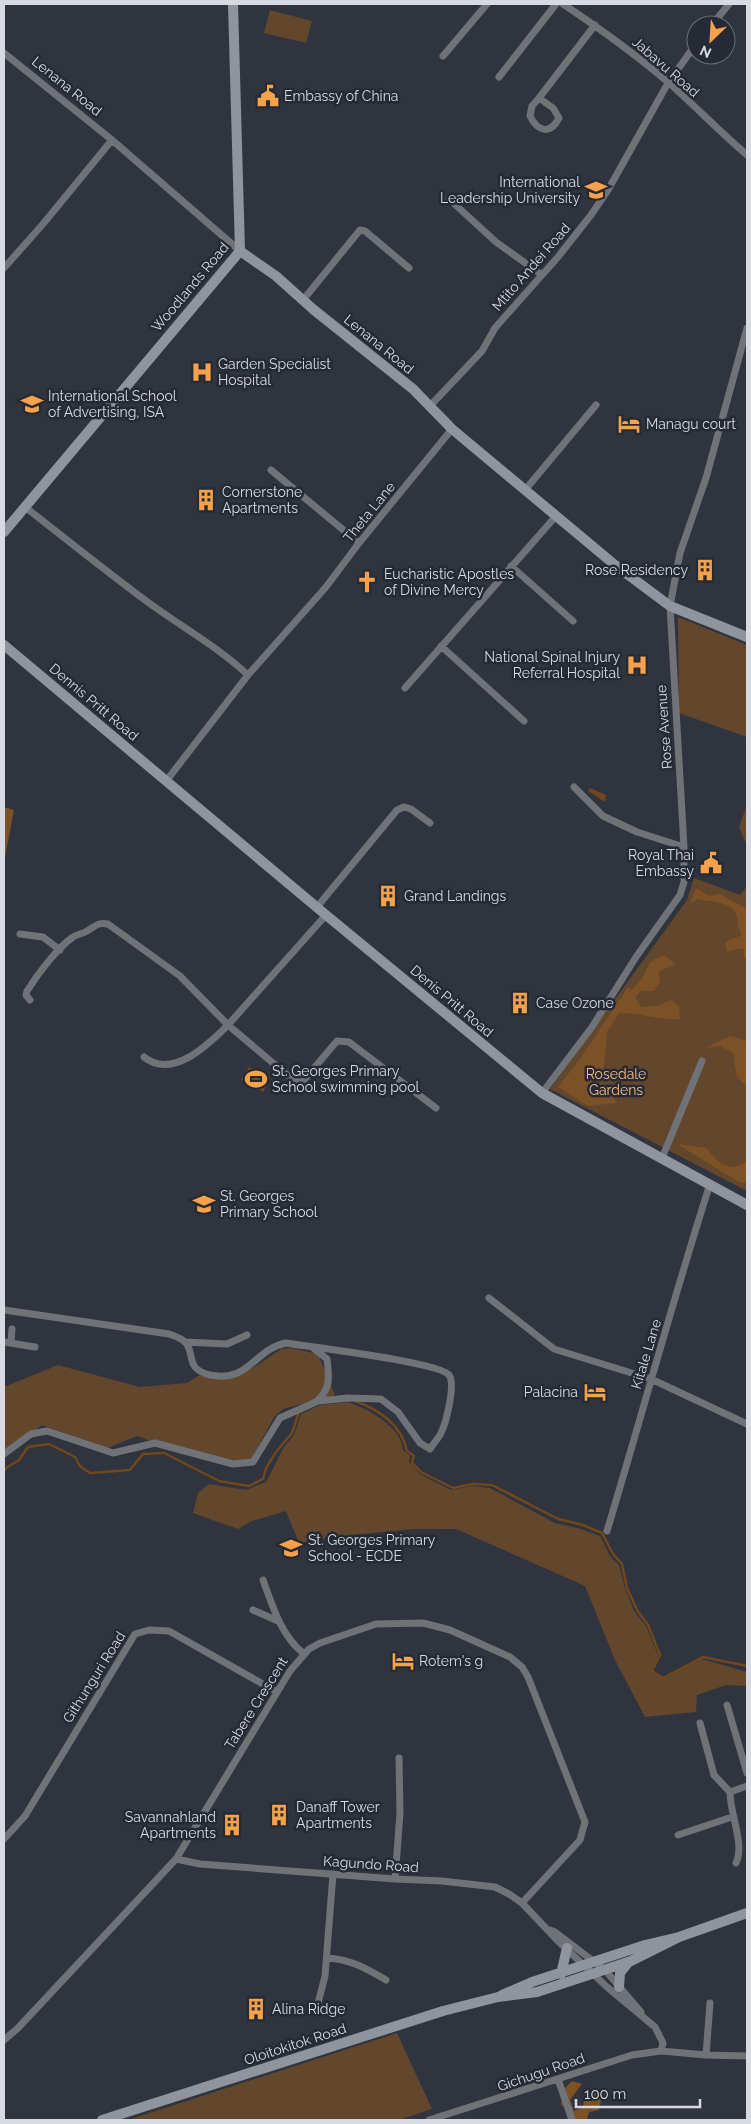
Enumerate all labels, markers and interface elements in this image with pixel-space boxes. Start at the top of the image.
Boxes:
north arrow [686,15,736,65]
street label: Jabavu Road [629,34,703,100]
text: N [697,42,714,61]
street label: Lenana Road [29,53,105,119]
public building icon: Embassy of China [255,83,281,109]
place label: Embassy of China [284,88,398,104]
place label: International Leadership University [440,174,580,206]
school or university icon: International Leadership University [583,177,609,203]
street label: Mtito Andei Road [489,220,573,314]
street label: Woodlands Road [148,239,232,335]
street label: Lenana Road [341,311,417,377]
place label: Garden Specialist Hospital [218,356,331,388]
hospital icon: Garden Specialist Hospital [189,359,215,385]
place label: International School of Advertising, ISA [48,388,177,420]
school or university icon: International School of Advertising, ISA [19,391,45,417]
hotel icon: Managu court [616,411,642,437]
place label: Managu court [646,416,736,432]
street label: Theta Lane [340,479,398,545]
place label: Cornerstone Apartments [222,484,302,516]
building icon: Cornerstone Apartments [193,487,219,513]
building icon: Rose Residency [692,557,718,583]
place label: Rose Residency [585,562,688,578]
place label: Eucharistic Apostles of Divine Mercy [384,566,514,598]
church icon: Eucharistic Apostles of Divine Mercy [354,569,380,595]
place label: National Spinal Injury Referral Hospital [484,649,620,681]
hospital icon: National Spinal Injury Referral Hospital [624,652,650,678]
street label: Dennis Pritt Road [46,660,142,744]
street label: Rose Avenue [653,684,675,770]
place label: Royal Thai Embassy [628,847,694,879]
public building icon: Royal Thai Embassy [698,850,724,876]
building icon: Grand Landings [375,883,401,909]
place label: Grand Landings [404,888,507,904]
street label: Denis Pritt Road [407,962,497,1040]
building icon: Case Ozone [507,990,533,1016]
place label: Case Ozone [536,995,614,1011]
place label: St. Georges Primary School swimming pool [272,1063,419,1095]
sports icon: St. Georges Primary School swimming pool [243,1066,269,1092]
park label: Rosedale Gardens [586,1066,646,1098]
place label: St. Georges Primary School [220,1188,318,1220]
school or university icon: St. Georges Primary School [191,1191,217,1217]
street label: Kitale Lane [628,1317,664,1391]
hotel icon: Palacina [582,1379,608,1405]
place label: Palacina [524,1384,578,1400]
place label: St. Georges Primary School - ECDE [308,1532,436,1564]
school or university icon: St. Georges Primary School - ECDE [278,1535,304,1561]
street label: Githunguri Road [60,1628,128,1726]
hotel icon: Rotem's g [390,1648,416,1674]
place label: Rotem's g [419,1653,483,1669]
street label: Tabere Crescent [221,1654,291,1752]
place label: Danaff Tower Apartments [296,1799,380,1831]
building icon: Danaff Tower Apartments [266,1802,292,1828]
place label: Savannahland Apartments [125,1809,216,1841]
building icon: Savannahland Apartments [219,1812,245,1838]
street label: Kagundo Road [323,1853,419,1875]
building icon: Alina Ridge [243,1996,269,2022]
place label: Alina Ridge [272,2001,345,2017]
street label: Oloitokitok Road [242,2020,348,2068]
street label: Gichugu Road [495,2050,587,2094]
scale bar [576,2076,700,2108]
text: 100 m [584,2085,626,2103]

